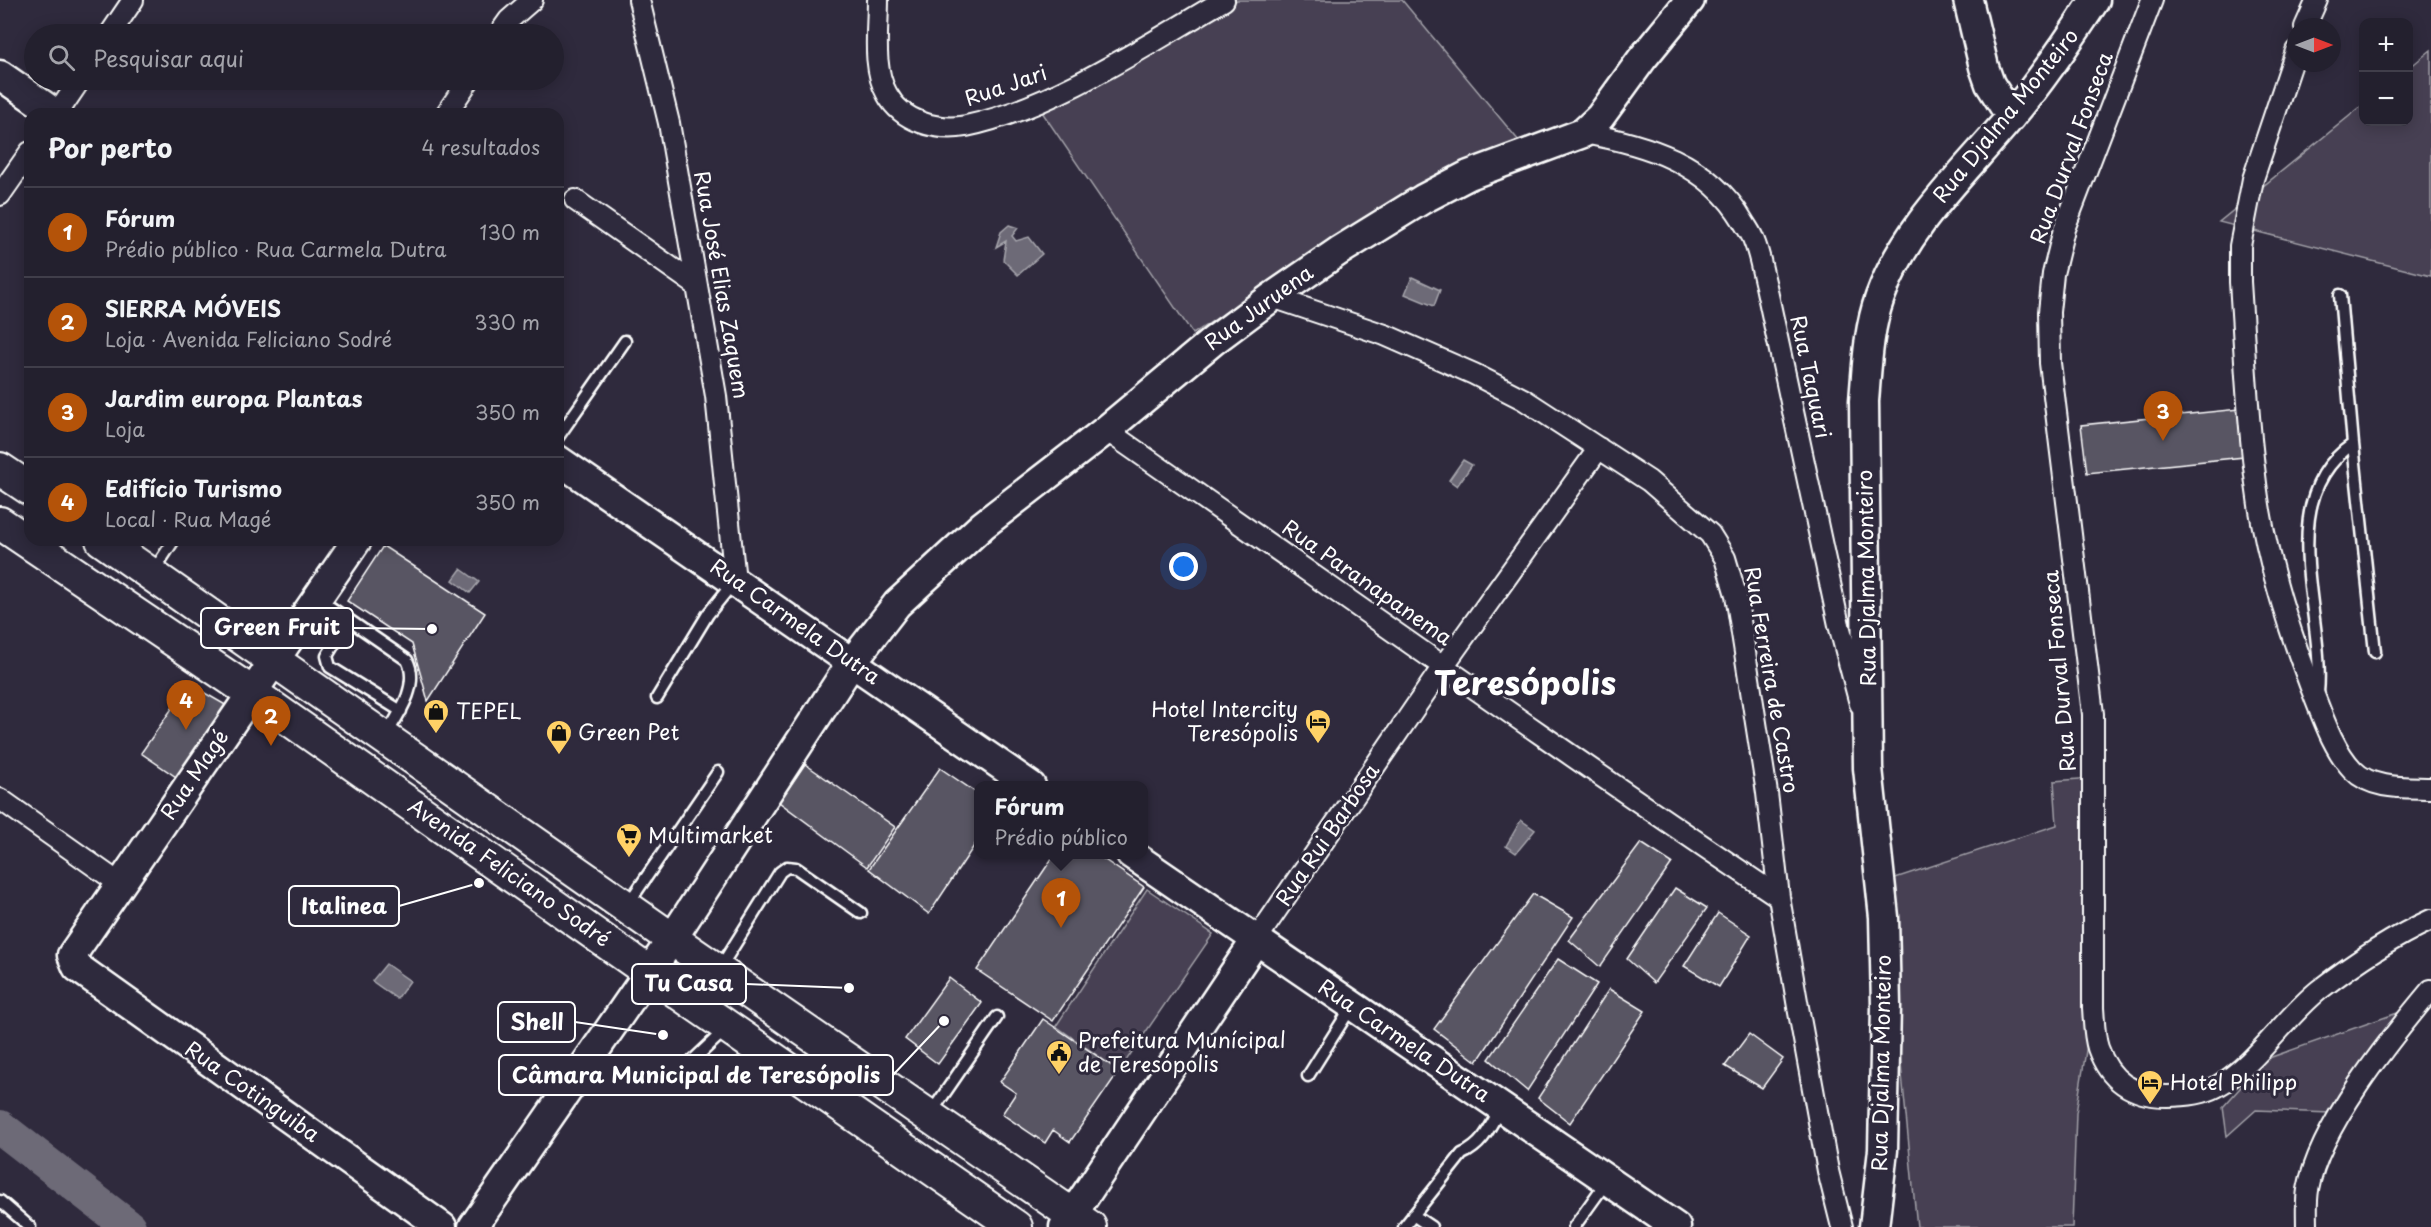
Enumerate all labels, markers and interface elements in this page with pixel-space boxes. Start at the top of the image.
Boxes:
north arrow [2287,18,2341,72]
map controls [2359,18,2413,126]
button: + [2359,18,2413,72]
street label: Rua Djalma Monteiro [1924,20,2085,209]
search box [24,24,564,90]
icon: search [45,41,78,74]
text: Pesquisar aqui [93,41,244,74]
street label: Rua Durval Fonseca [2021,47,2120,248]
street label: Rua Jari [960,55,1051,113]
button: − [2359,72,2413,126]
text: Por perto [48,128,172,167]
text: 4 resultados [422,132,540,162]
street label: Rua José Elias Zaquem [687,168,759,401]
text: Fórum [105,201,175,234]
text: 1 [63,217,72,247]
text: 130 m [480,217,540,247]
text: Prédio público · Rua Carmela Dutra [105,234,447,264]
street label: Rua Juruena [1197,256,1319,357]
text: SIERRA MÓVEIS [105,291,281,324]
text: 2 [60,307,75,337]
text: 330 m [474,307,540,337]
street label: Rua Taquari [1783,312,1841,441]
text: Loja · Avenida Feliciano Sodré [105,324,392,354]
text: Jardim europa Plantas [105,381,362,414]
pin: 3 [2144,392,2182,441]
text: 3 [61,397,74,427]
text: 350 m [475,397,540,427]
text: Loja [105,414,145,444]
street label: Rua Djalma Monteiro [1847,469,1883,687]
text: Edifício Turismo [105,471,282,504]
text: 4 [61,487,74,517]
text: 350 m [475,487,540,517]
text: Local · Rua Magé [105,504,271,534]
street label: Rua Paranapanema [1277,511,1460,652]
street label: Rua Carmela Dutra [704,549,888,691]
your location [1169,552,1198,581]
street label: Rua Ferreira de Castro [1737,564,1809,795]
street label: Rua Durval Fonseca [2033,569,2083,773]
callout: Green Fruit [201,608,353,648]
text: Green Fruit [214,609,341,642]
district label: Teresópolis [1434,656,1616,706]
pin: 4 [166,680,206,730]
place label: Hotel Intercity Teresópolis [1151,692,1298,748]
place label: TEPEL [456,694,522,726]
pin: 2 [252,696,290,746]
shop icon: TEPEL [421,697,451,735]
hotel icon: Hotel Intercity Teresópolis [1303,707,1333,745]
place label: Green Pet [578,715,679,747]
shop icon: Green Pet [544,718,574,756]
street label: Rua Magé [151,722,235,825]
street label: Rua Rui Barbosa [1267,756,1386,912]
popup [974,781,1148,859]
street label: Avenida Feliciano Sodré [402,789,618,954]
text: Fórum [994,789,1065,822]
place label: Multimarket [648,818,773,850]
supermarket icon: Multimarket [614,821,644,859]
text: Prédio público [994,822,1128,852]
pin: 1 [1042,878,1080,928]
callout: Italinea [289,886,399,926]
text: Italinea [301,888,387,921]
street label: Rua Djalma Monteiro [1862,954,1898,1172]
callout: Tu Casa [632,964,746,1004]
text: Tu Casa [644,965,734,998]
street label: Rua Carmela Dutra [1313,970,1498,1109]
callout: Shell [498,1002,575,1042]
text: Shell [511,1004,563,1037]
place label: Prefeitura Munícipal de Teresópolis [1078,1023,1286,1079]
street label: Rua Cotinguiba [179,1032,328,1149]
public building icon: Prefeitura Munícipal de Teresópolis [1044,1038,1074,1076]
callout: Câmara Municipal de Teresópolis [499,1055,893,1095]
text: Câmara Municipal de Teresópolis [512,1057,880,1090]
place label: Hotel Philipp [2170,1065,2297,1097]
hotel icon: Hotel Philipp [2135,1068,2165,1106]

